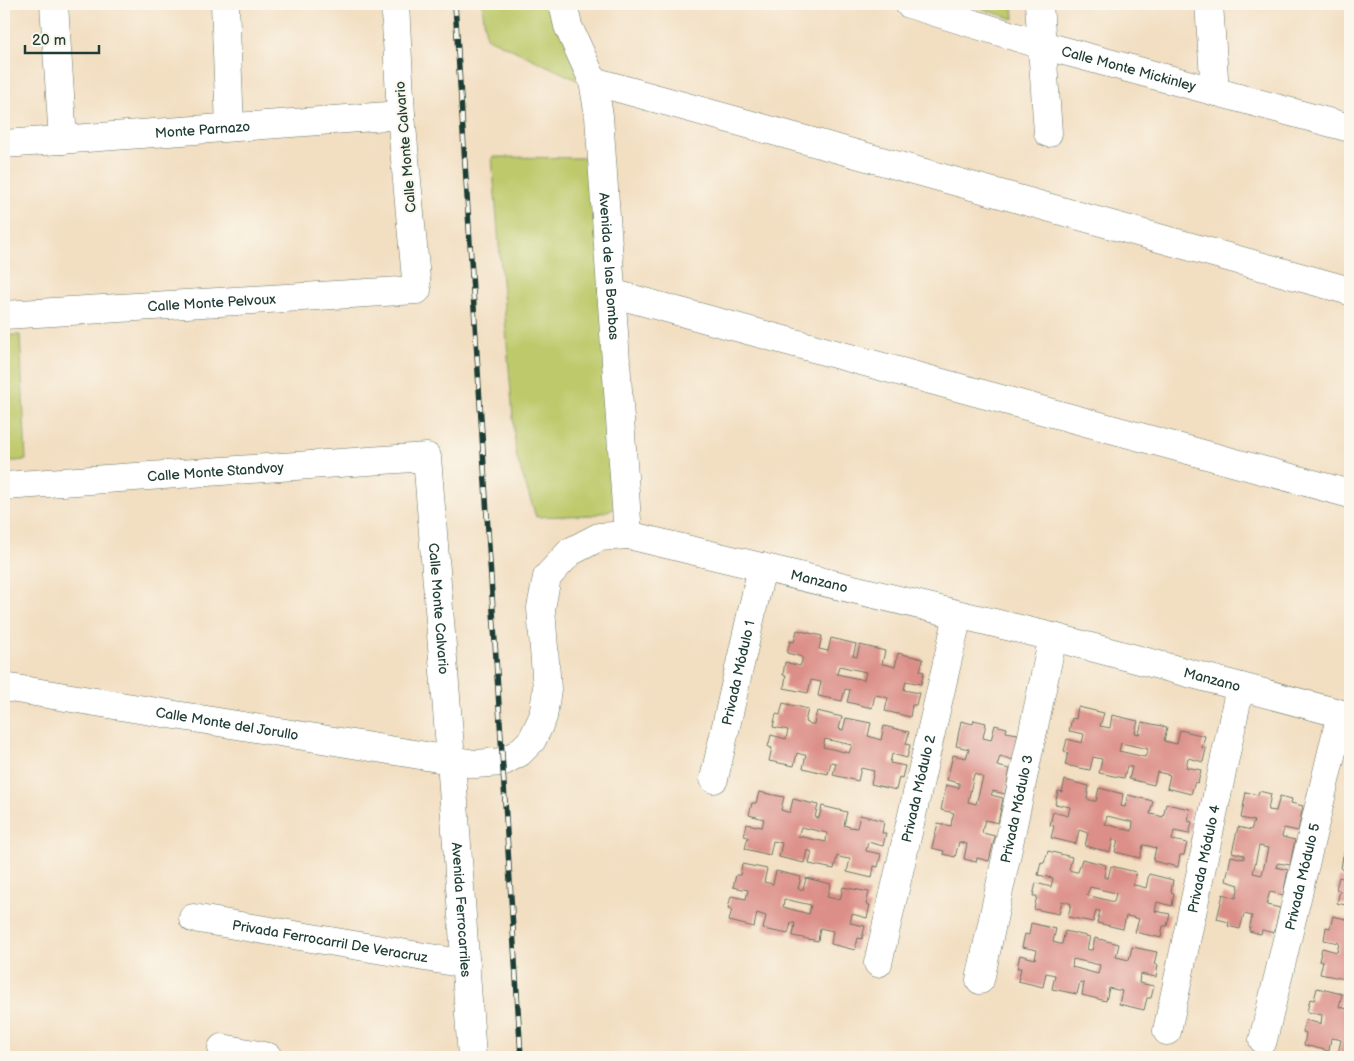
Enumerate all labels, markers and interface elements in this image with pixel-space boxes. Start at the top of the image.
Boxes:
scale bar [25,22,99,54]
text: 20 m [32,31,66,50]
street label: Calle Monte Mickinley [1060,43,1198,95]
street label: Calle Monte Calvario [391,81,420,213]
street label: Monte Parnazo [154,118,251,142]
street label: Avenida de las Bombas [595,192,622,341]
street label: Calle Monte Pelvoux [147,291,277,315]
street label: Calle Monte Standvoy [147,459,285,485]
street label: Calle Monte Calvario [425,542,452,675]
street label: Manzano [789,566,850,596]
street label: Privada Módulo 1 [718,619,759,727]
street label: Manzano [1182,664,1242,696]
street label: Calle Monte del Jorullo [154,704,300,744]
street label: Privada Módulo 2 [898,732,939,844]
street label: Privada Módulo 3 [997,753,1037,865]
street label: Privada Módulo 4 [1184,803,1224,915]
street label: Privada Módulo 5 [1282,821,1324,932]
street label: Avenida Ferrocarriles [448,842,474,978]
street label: Privada Ferrocarril De Veracruz [231,917,429,966]

